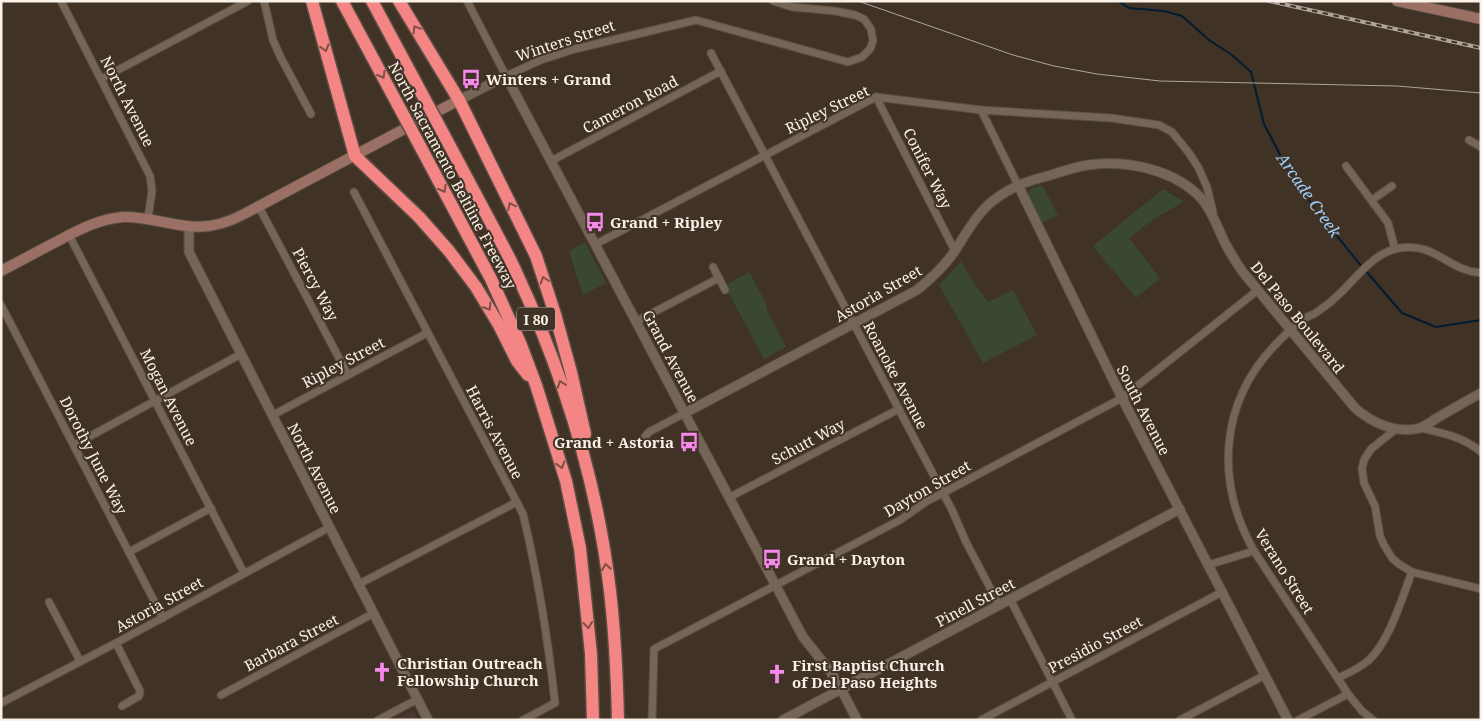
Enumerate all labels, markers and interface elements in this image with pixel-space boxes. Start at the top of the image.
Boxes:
street label: Winters Street [513,15,617,65]
one-way arrow [413,25,422,34]
one-way arrow [320,43,330,52]
street label: North Avenue [97,52,159,150]
street label: North Sacramento Beltline Freeway [384,58,522,293]
bus stop icon: Winters + Grand [460,68,482,90]
one-way arrow [376,69,386,78]
place label: Winters + Grand [486,69,611,89]
street label: Cameron Road [579,70,681,138]
street label: Ripley Street [782,80,872,138]
street label: Conifer Way [899,124,957,212]
water label: Arcade Creek [1271,147,1347,243]
one-way arrow [437,183,447,192]
one-way arrow [507,202,517,211]
bus stop icon: Grand + Ripley [584,211,606,233]
place label: Grand + Ripley [610,212,723,232]
street label: Piercy Way [288,244,344,324]
street label: Del Paso Boulevard [1247,257,1349,377]
street label: Astoria Street [831,260,925,326]
one-way arrow [540,277,550,285]
one-way arrow [482,302,492,311]
street label: Grand Avenue [638,306,704,406]
road number: I 80 [517,308,555,330]
street label: Roanoke Avenue [859,318,933,432]
street label: Ripley Street [298,332,388,392]
street label: Mogan Avenue [136,345,202,449]
street label: South Avenue [1113,362,1175,458]
one-way arrow [557,380,567,389]
street label: Harris Avenue [462,382,528,482]
street label: Dorothy June Way [56,393,133,518]
street label: Schutt Way [768,413,849,469]
street label: North Avenue [284,419,346,517]
bus stop icon: Grand + Astoria [678,431,700,453]
place label: Grand + Astoria [554,432,674,452]
street label: Dayton Street [880,455,974,521]
one-way arrow [555,460,565,468]
street label: Verano Street [1251,525,1319,617]
bus stop icon: Grand + Dayton [761,548,783,570]
place label: Grand + Dayton [787,549,905,569]
one-way arrow [601,562,611,571]
street label: Astoria Street [112,572,206,636]
street label: Pinell Street [932,573,1018,631]
street label: Barbara Street [240,609,342,675]
street label: Presidio Street [1044,611,1146,677]
one-way arrow [582,621,593,629]
place label: Christian Outreach Fellowship Church [397,653,543,690]
place label: First Baptist Church of Del Paso Heights [792,655,945,692]
church icon: Christian Outreach Fellowship Church [371,661,393,683]
church icon: First Baptist Church of Del Paso Heights [766,663,788,685]

